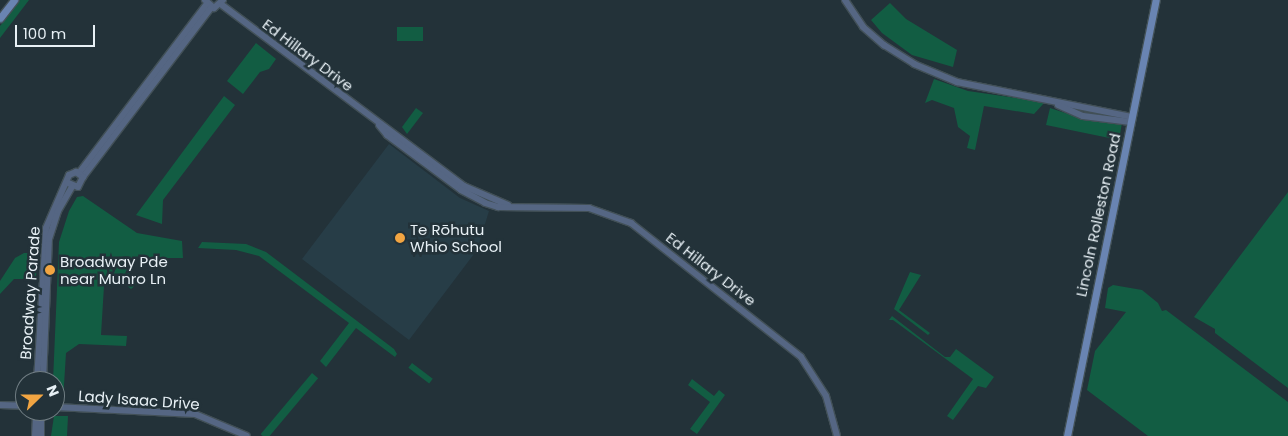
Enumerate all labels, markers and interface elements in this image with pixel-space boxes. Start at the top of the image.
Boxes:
scale bar [18,15,98,47]
street label: Ed Hillary Drive [259,15,357,95]
text: 100 m [23,23,66,44]
street label: Lincoln Rolleston Road [1072,132,1124,298]
place label: Te Rōhutu Whio School [410,220,502,255]
street label: Broadway Parade [16,226,44,360]
street label: Ed Hillary Drive [662,228,760,310]
marker: Te Rōhutu Whio School [394,232,406,244]
place label: Broadway Pde near Munro Ln [60,252,168,287]
marker: Broadway Pde near Munro Ln [44,264,56,276]
north arrow [15,371,65,421]
text: N [42,382,64,399]
street label: Lady Isaac Drive [78,387,200,413]

